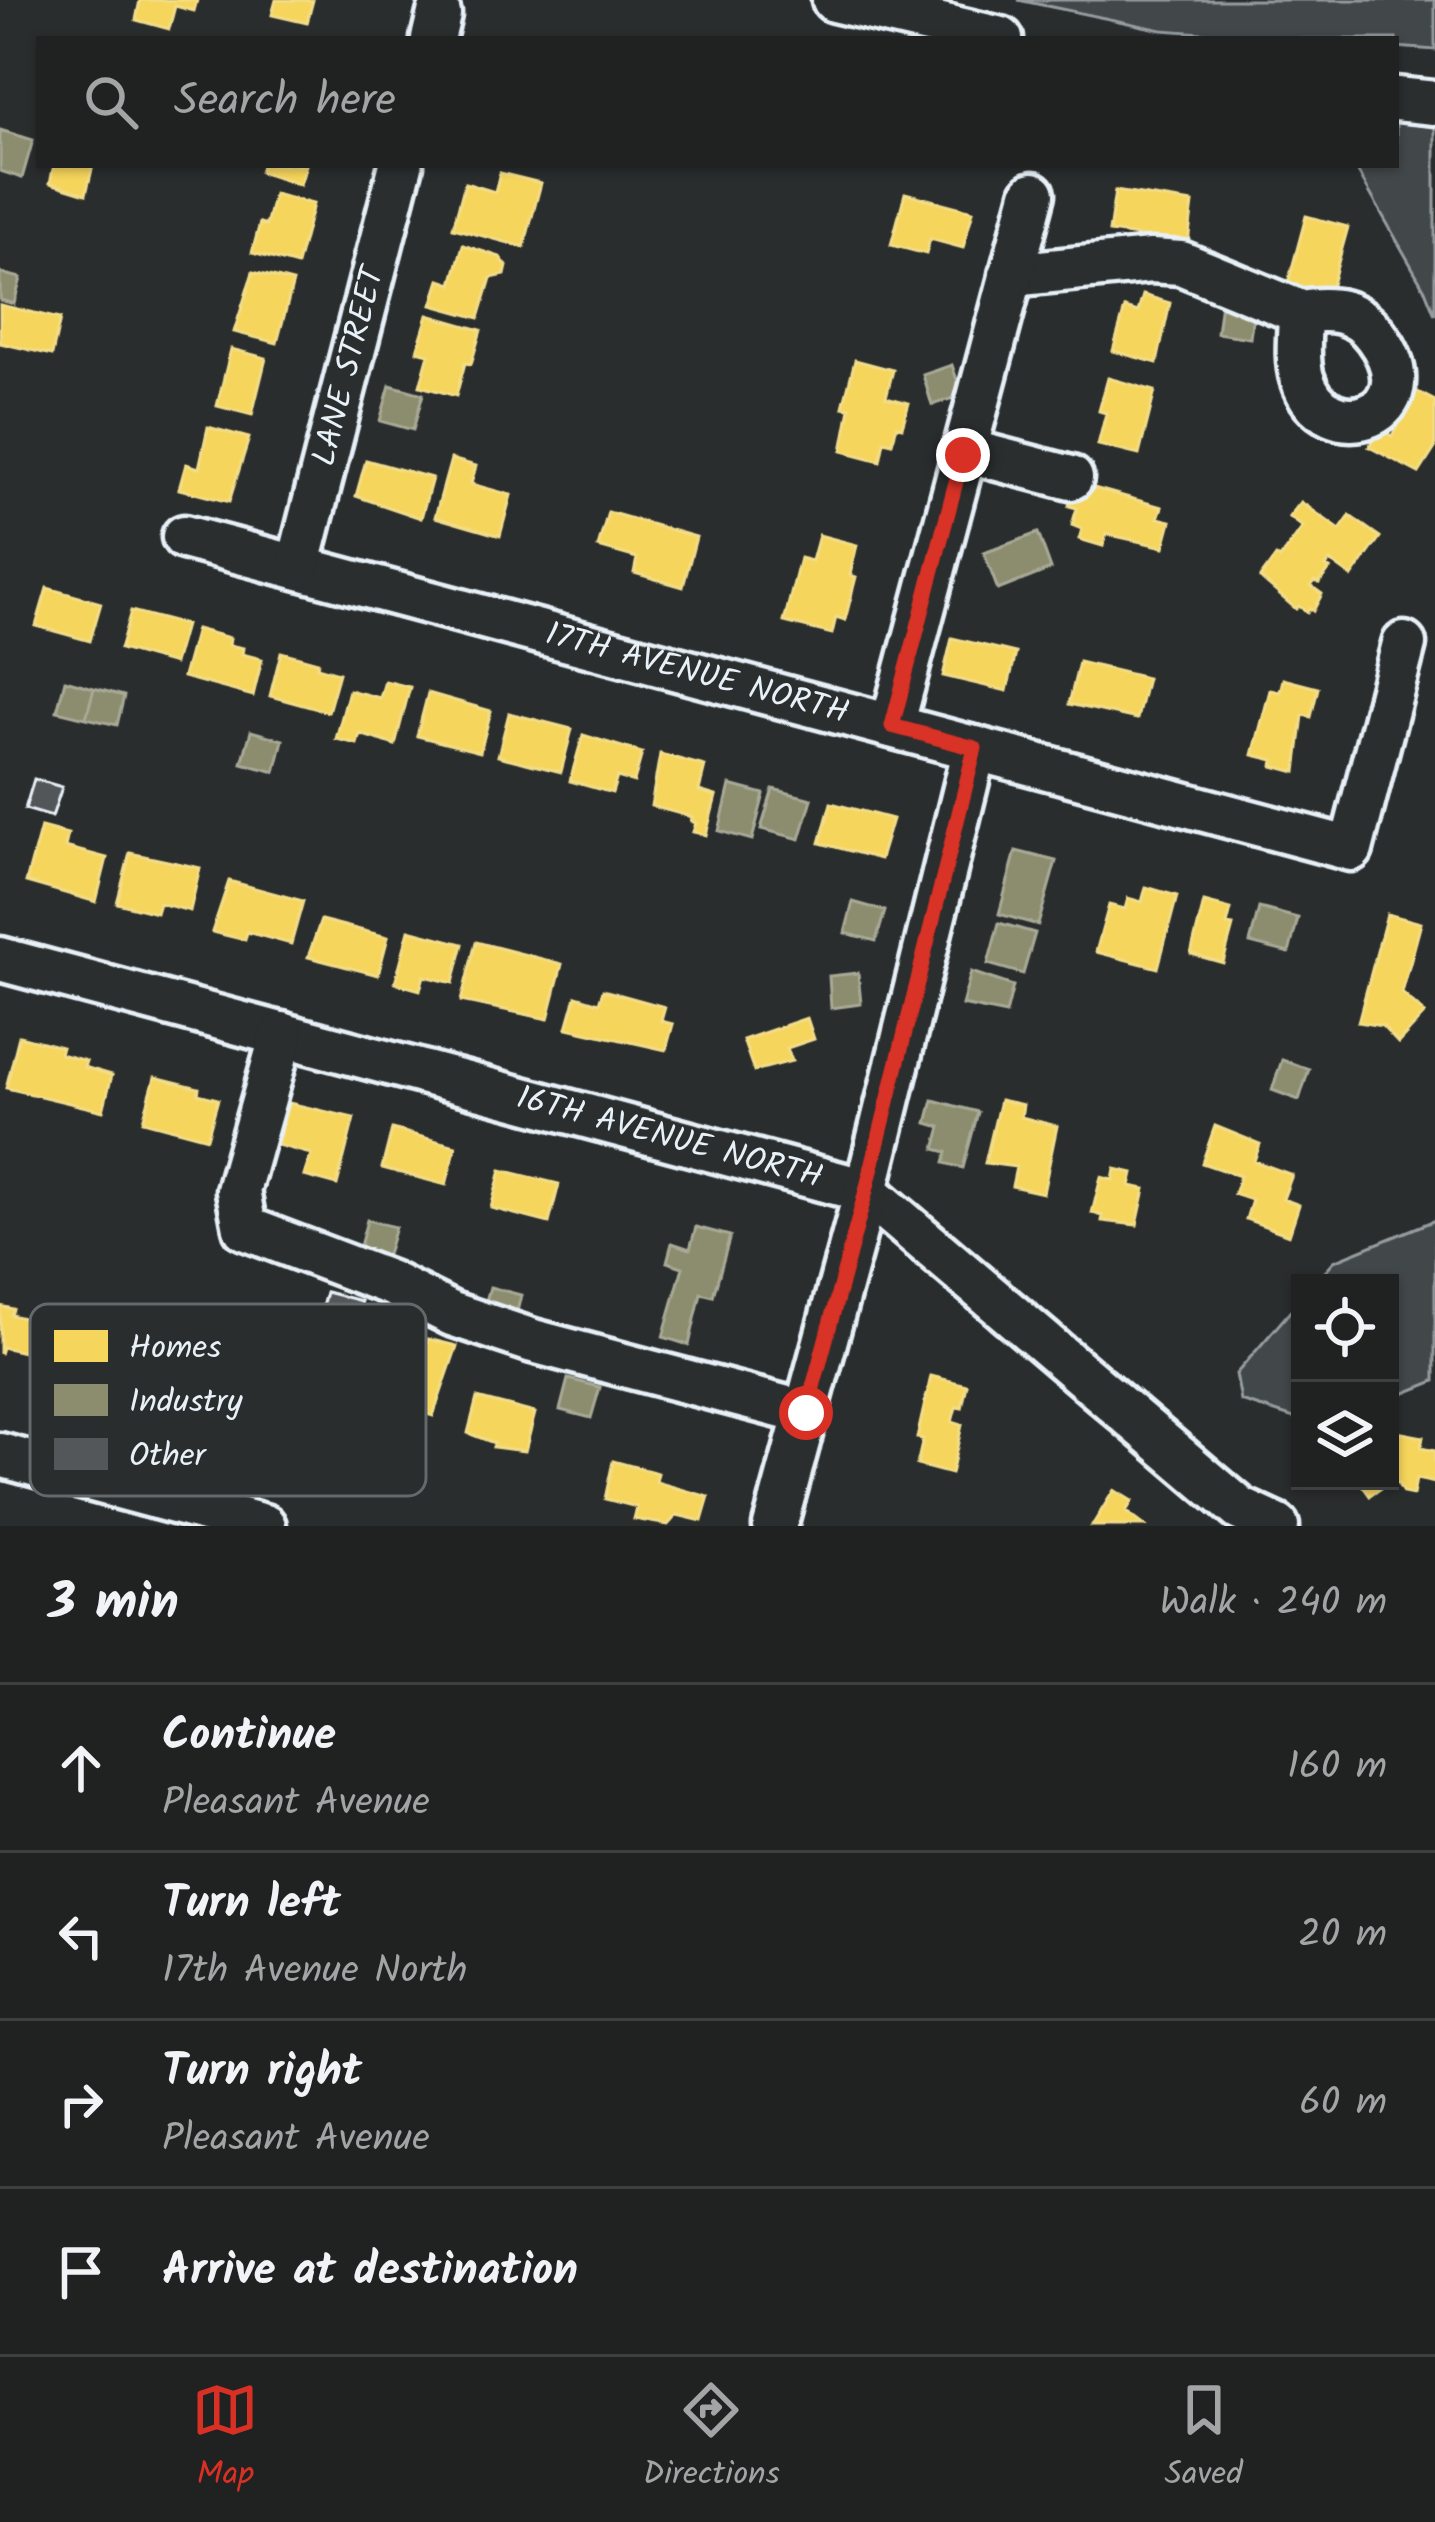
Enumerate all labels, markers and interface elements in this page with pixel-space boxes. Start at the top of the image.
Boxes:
search box [36,36,1399,168]
text: Search here [174,66,396,138]
icon: search [78,69,144,135]
street label: LANE STREET [298,259,401,472]
route end [936,428,990,482]
street label: 17TH AVENUE NORTH [540,608,854,740]
street label: 16TH AVENUE NORTH [510,1072,828,1205]
map controls [1291,1274,1399,1490]
button: locate [1291,1274,1399,1382]
legend [30,1304,426,1496]
text: Homes [129,1323,221,1376]
text: Industry [129,1377,243,1430]
button: layers [1291,1382,1399,1490]
route start [779,1386,833,1440]
text: Other [129,1431,208,1484]
text: 3 min [48,1564,179,1645]
text: Walk · 240 m [1160,1573,1387,1635]
text: Continue [162,1701,336,1773]
icon: ahead [48,1735,114,1801]
text: 160 m [1287,1737,1387,1799]
text: Pleasant Avenue [162,1773,430,1835]
text: Turn left [162,1869,341,1941]
icon: left [48,1903,114,1969]
text: 20 m [1298,1905,1387,1967]
text: 17th Avenue North [162,1941,467,2003]
text: Turn right [162,2037,362,2109]
icon: right [48,2071,114,2137]
text: 60 m [1299,2073,1387,2135]
text: Pleasant Avenue [162,2109,430,2171]
text: Arrive at destination [162,2236,578,2308]
icon: arrive [48,2239,114,2305]
tab: Map [192,2377,258,2502]
tab: Directions [643,2377,780,2502]
tab: Saved [1164,2377,1243,2502]

